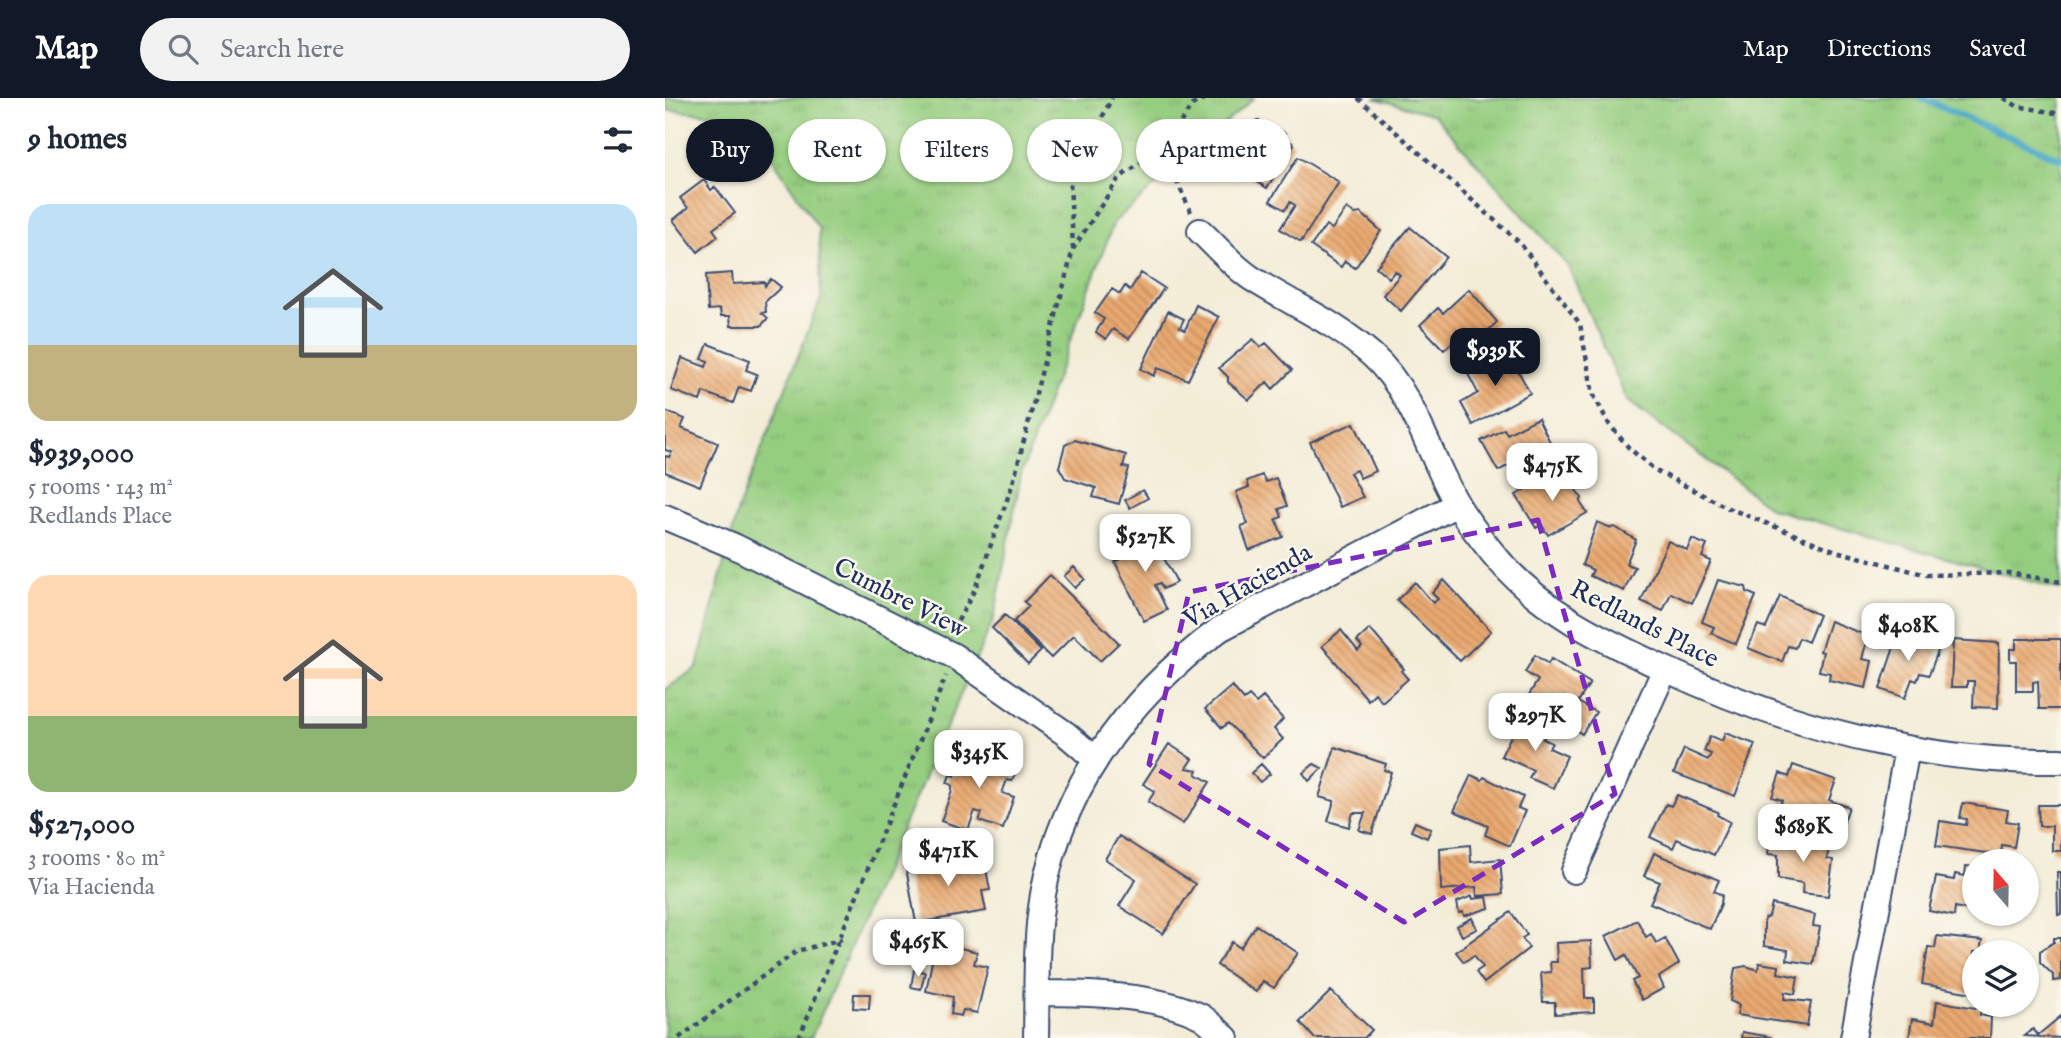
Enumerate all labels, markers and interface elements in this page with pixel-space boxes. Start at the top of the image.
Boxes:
search box [140,18,630,81]
text: Map [35,28,98,70]
icon: search [164,30,202,68]
text: Search here [220,33,344,66]
text: Map [1743,34,1789,65]
text: Directions [1827,34,1931,65]
text: Saved [1969,34,2026,65]
chip: Buy [686,119,774,182]
chip: Rent [788,119,886,182]
chip: Filters [900,119,1013,182]
chip: New [1027,119,1122,182]
chip: Apartment [1136,119,1291,182]
text: 9 homes [28,121,127,159]
icon: filters [599,121,637,159]
icon: home [270,250,396,376]
pin: $939K [1446,328,1544,388]
text: $939K [1466,336,1524,365]
text: $939,000 [28,435,134,473]
pin: $475K [1503,444,1601,503]
text: $475K [1522,451,1582,480]
text: 5 rooms · 143 m² [28,473,173,502]
text: Redlands Place [28,502,172,531]
pin: $527K [1096,514,1194,574]
text: $527K [1116,522,1174,551]
street label: Via Hacienda [1177,536,1319,637]
street label: Cumbre View [828,551,974,647]
street label: Redlands Place [1564,573,1724,676]
pin: $408K [1859,603,1957,663]
text: $408K [1878,611,1938,640]
icon: home [270,621,396,747]
pin: $297K [1486,694,1584,753]
text: $297K [1505,701,1565,730]
pin: $345K [930,730,1028,790]
text: $345K [950,738,1008,767]
pin: $689K [1754,804,1852,864]
text: $527,000 [28,806,135,844]
text: $689K [1774,812,1832,841]
pin: $471K [899,828,997,888]
text: $471K [918,836,978,865]
text: 3 rooms · 80 m² [28,844,165,873]
north arrow [1962,849,2039,926]
map controls [1962,849,2039,1017]
text: Via Hacienda [28,873,155,902]
pin: $465K [869,920,967,979]
text: $465K [889,927,947,956]
button: layers [1962,940,2039,1017]

